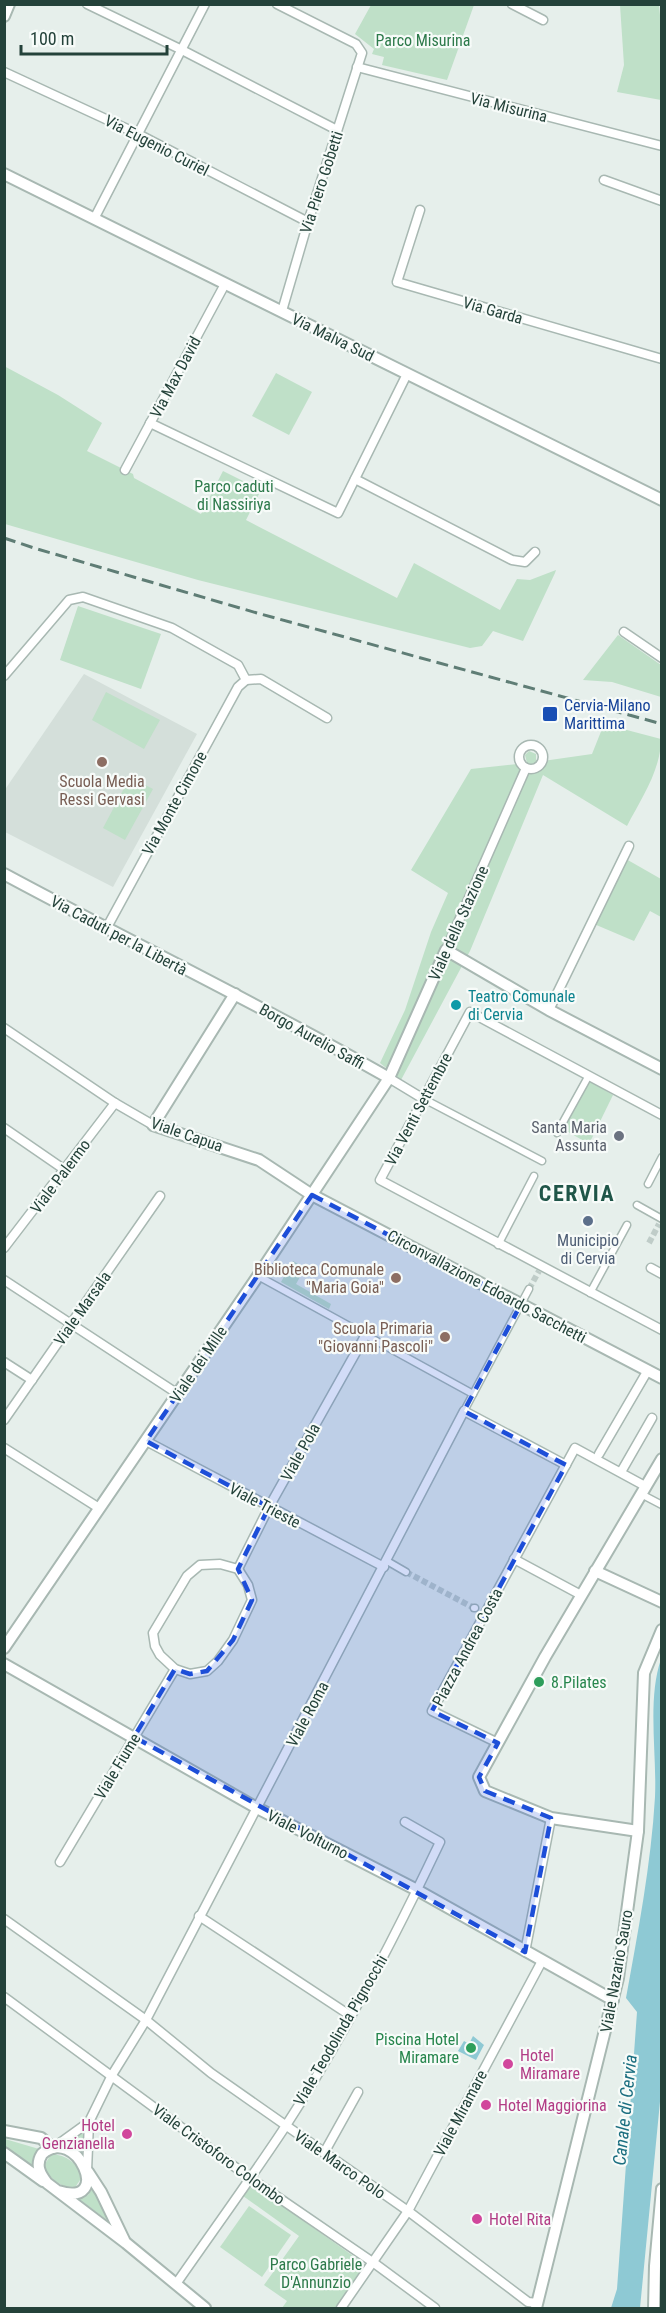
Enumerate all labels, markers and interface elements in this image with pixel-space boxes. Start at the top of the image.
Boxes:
scale bar [21,18,166,56]
text: 100 m [30,28,74,49]
park label: Parco Misurina [375,31,471,50]
street label: Via Misurina [468,89,549,126]
street label: Via Eugenio Curiel [101,111,212,180]
street label: Via Piero Gobetti [296,129,347,236]
street label: Via Garda [461,293,525,328]
street label: Via Malva Sud [288,309,377,366]
street label: Via Max David [146,333,205,421]
park label: Parco caduti di Nassiriya [194,477,274,514]
place label: Cervia-Milano Marittima [564,696,651,733]
marker: Cervia-Milano Marittima [541,705,559,723]
street label: Via Monte Cimone [138,748,211,859]
marker: Scuola Media Ressi Gervasi [95,755,109,769]
place label: Scuola Media Ressi Gervasi [59,772,145,809]
street label: Viale della Stazione [425,863,492,984]
street label: Via Caduti per la Libertà [47,891,190,979]
place label: Teatro Comunale di Cervia [468,987,575,1024]
marker: Teatro Comunale di Cervia [449,998,463,1012]
street label: Borgo Aurelio Saffi [256,1000,368,1073]
street label: Via Venti Settembre [381,1050,456,1169]
street label: Viale Capua [148,1113,225,1156]
place label: Santa Maria Assunta [531,1118,607,1155]
marker: Santa Maria Assunta [612,1129,626,1143]
street label: Viale Palermo [26,1136,94,1217]
district label: CERVIA [539,1181,615,1206]
marker: Municipio di Cervia [581,1214,595,1228]
street label: Circonvallazione Edoardo Sacchetti [384,1226,590,1347]
place label: Municipio di Cervia [557,1231,619,1268]
place label: Biblioteca Comunale "Maria Goia" [254,1260,384,1297]
street label: Viale Marsala [50,1268,115,1349]
marker: Biblioteca Comunale "Maria Goia" [389,1271,403,1285]
place label: Scuola Primaria "Giovanni Pascoli" [318,1319,433,1356]
street label: Viale dei Mille [166,1322,231,1406]
marker: Scuola Primaria "Giovanni Pascoli" [438,1330,452,1344]
street label: Viale Pola [277,1420,324,1485]
street label: Viale Trieste [226,1479,304,1532]
street label: Piazza Andrea Costa [428,1585,507,1709]
place label: 8.Pilates [551,1673,607,1692]
marker: 8.Pilates [532,1675,546,1689]
street label: Viale Roma [282,1678,333,1750]
street label: Viale Fiume [90,1730,145,1803]
street label: Viale Volturno [264,1806,352,1863]
street label: Viale Nazario Sauro [596,1908,637,2034]
street label: Viale Teodolinda Pignocchi [290,1952,391,2109]
place label: Piscina Hotel Miramare [375,2030,459,2067]
marker: Piscina Hotel Miramare [464,2041,478,2055]
place label: Hotel Miramare [520,2046,580,2083]
water label: Canale di Cervia [608,2053,641,2167]
marker: Hotel Miramare [501,2057,515,2071]
street label: Viale Miramare [430,2067,491,2160]
place label: Hotel Maggiorina [498,2096,607,2115]
marker: Hotel Maggiorina [479,2098,493,2112]
street label: Viale Cristoforo Colombo [149,2100,289,2209]
place label: Hotel Genzianella [42,2116,115,2153]
street label: Viale Marco Polo [290,2126,389,2203]
marker: Hotel Genzianella [120,2127,134,2141]
place label: Hotel Rita [489,2210,551,2229]
marker: Hotel Rita [470,2212,484,2226]
park label: Parco Gabriele D'Annunzio [270,2255,362,2292]

